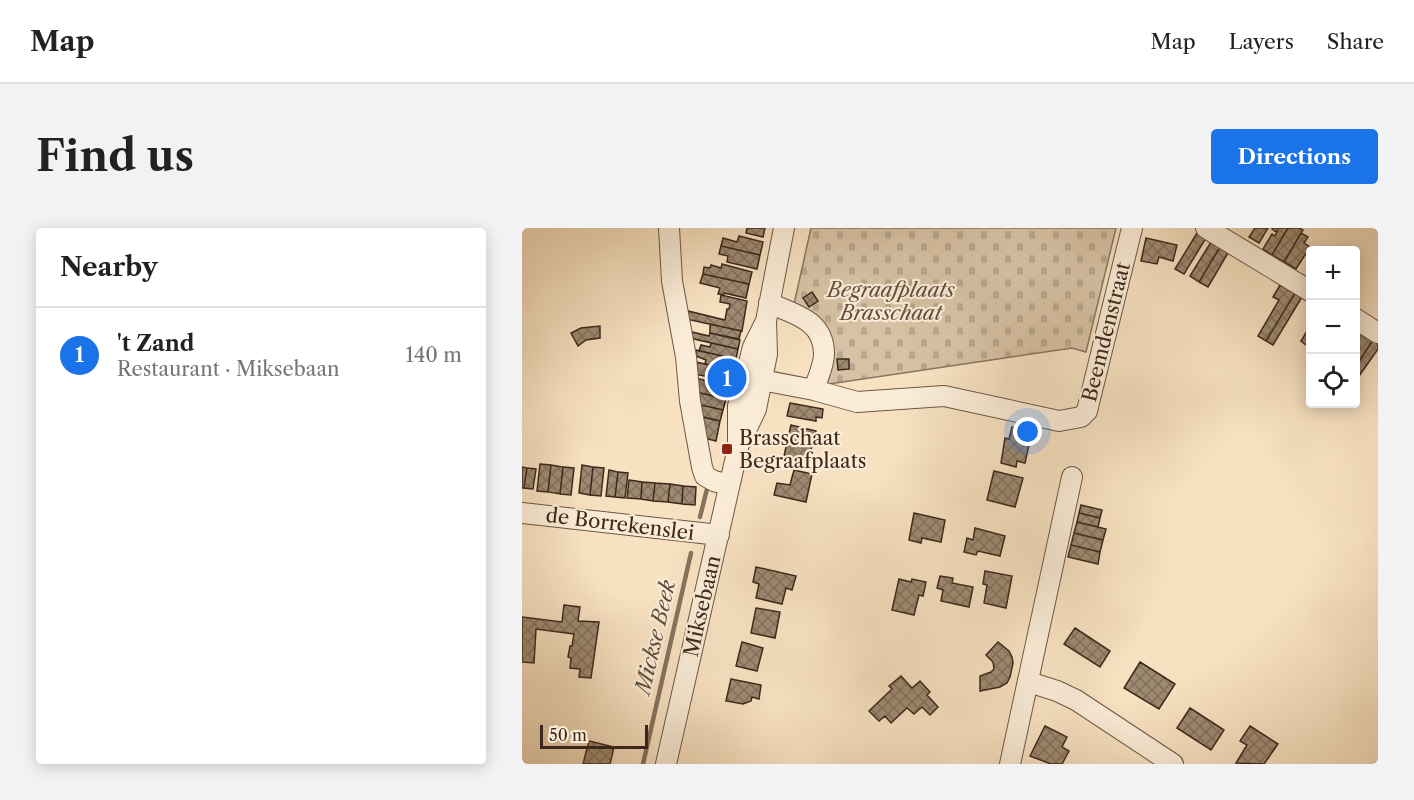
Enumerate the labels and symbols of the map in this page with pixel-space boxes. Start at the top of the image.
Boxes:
street label: Beemdenstraat [1077,260,1135,404]
park label: Begraafplaats Brasschaat [825,278,955,325]
pin: 1 [708,356,746,400]
your location [1013,417,1042,446]
place label: Brasschaat Begraafplaats [739,426,866,473]
marker: Brasschaat Begraafplaats [720,442,734,456]
street label: de Borrekenslei [545,503,695,545]
street label: Miksebaan [679,552,725,659]
water label: Mickse Beek [629,578,680,699]
scale bar [540,722,648,750]

